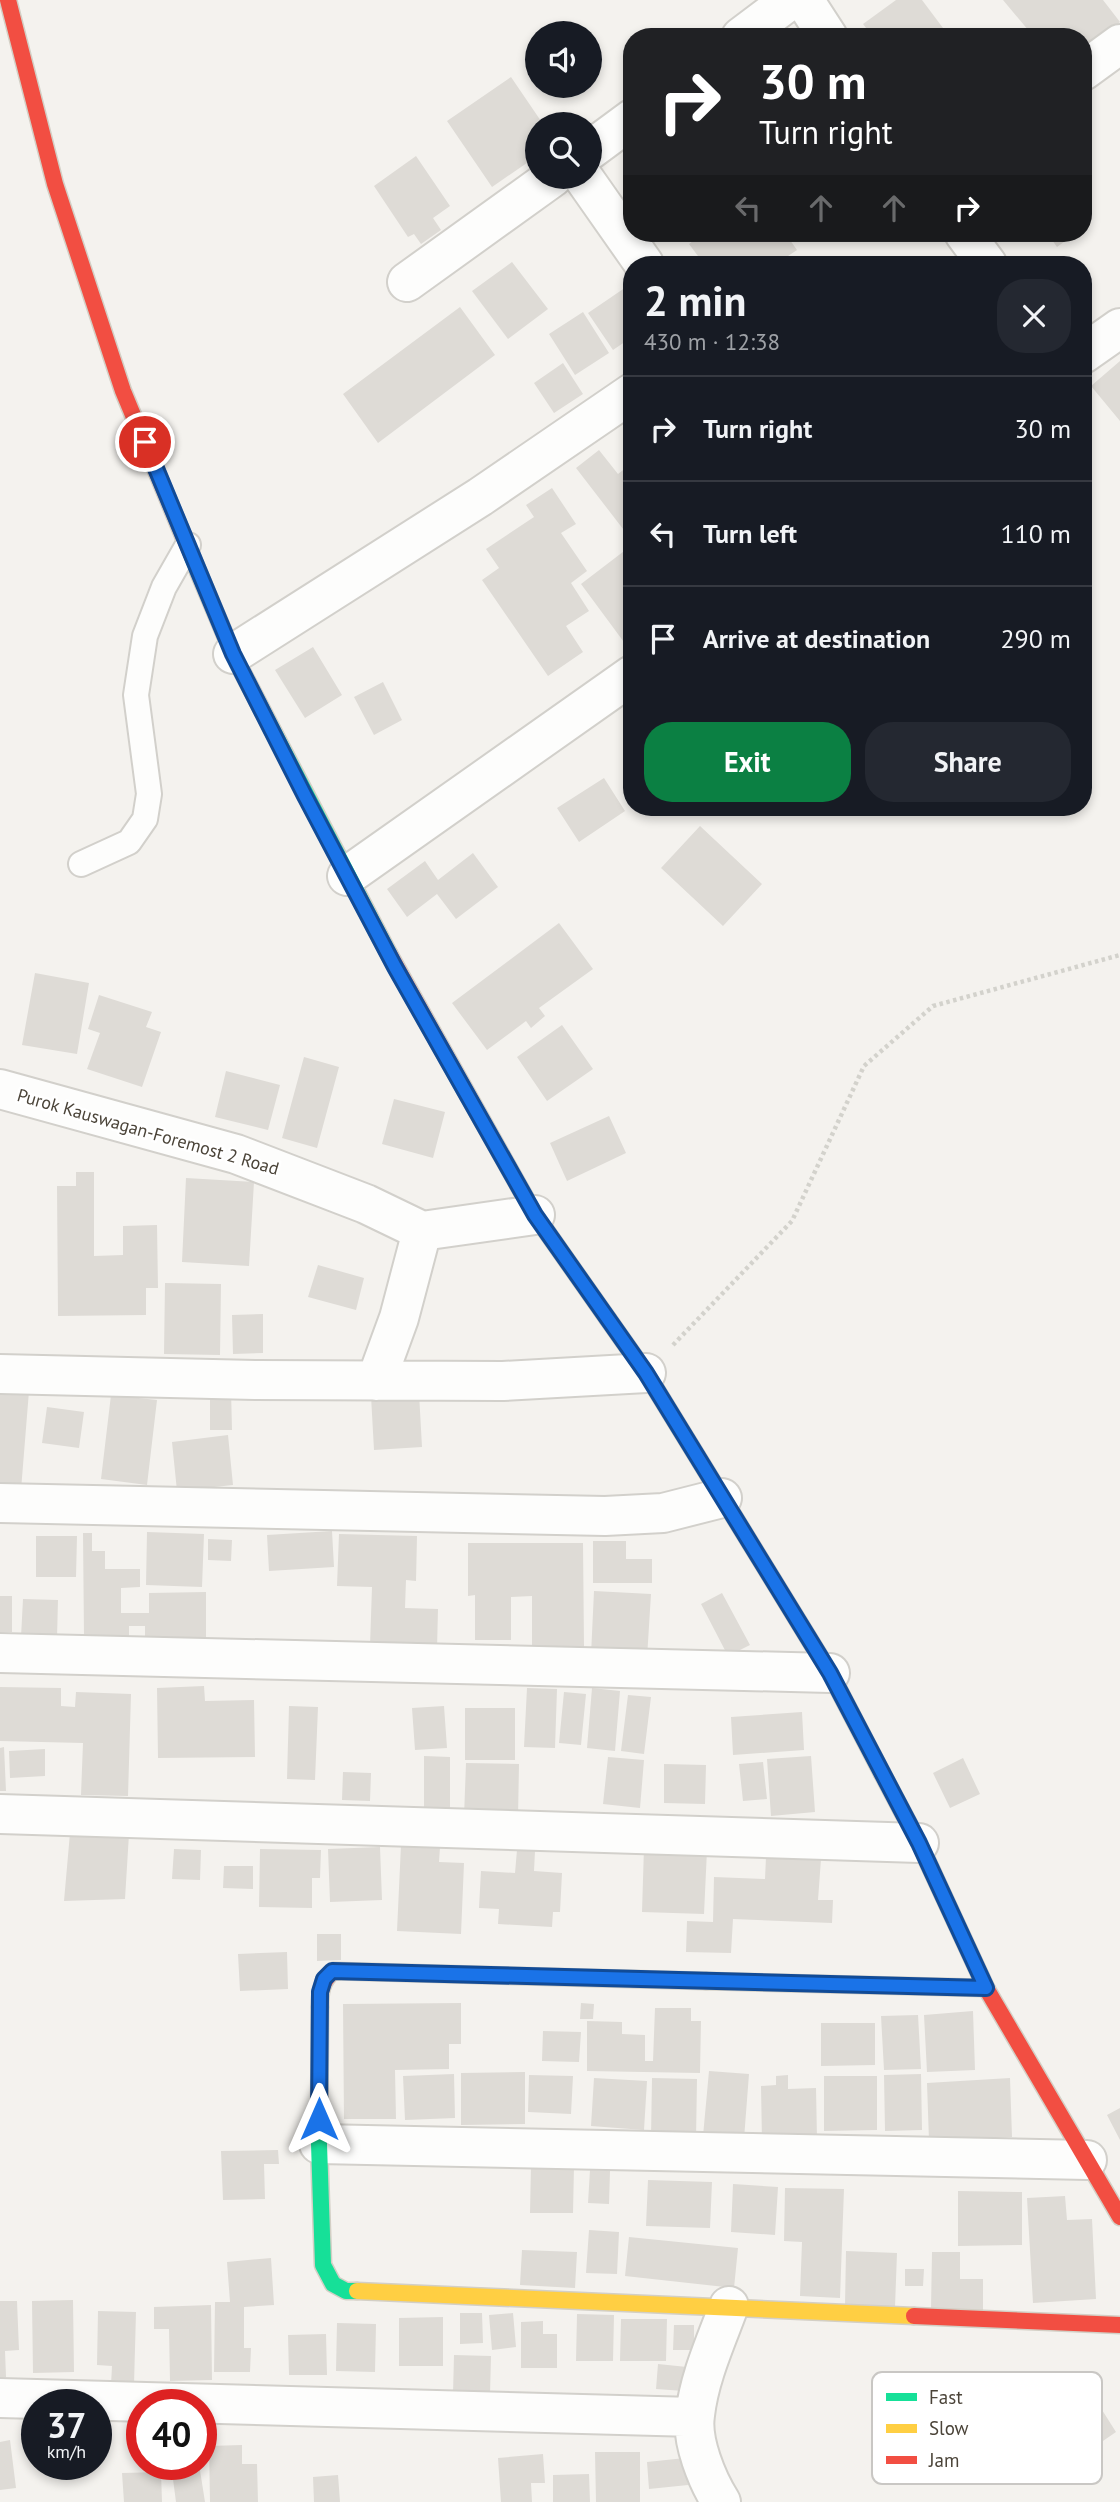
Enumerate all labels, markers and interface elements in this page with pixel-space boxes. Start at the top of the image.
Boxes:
map controls [525,21,602,189]
button: sound [525,21,602,98]
text: 30 m [759,49,866,113]
icon: right [644,56,735,147]
text: Turn right [759,111,893,153]
button: search [525,112,602,189]
icon: left [729,189,767,227]
icon: ahead [802,189,840,227]
icon: ahead [875,189,913,227]
icon: right [948,189,986,227]
text: 2 min [644,273,746,328]
button: close [997,279,1071,353]
text: 430 m · 12:38 [644,327,780,356]
icon: right [644,410,682,448]
pin [115,412,175,472]
text: Turn right [703,412,812,445]
text: 30 m [1015,412,1071,445]
icon: arrive [126,423,164,461]
icon: left [644,515,682,553]
text: Turn left [703,517,797,550]
text: 110 m [1000,517,1071,550]
icon: arrive [644,620,682,658]
text: Arrive at destination [703,622,930,655]
text: 290 m [1000,622,1071,655]
button: Exit [644,722,851,802]
button: Share [865,722,1071,802]
street label: Purok Kauswagan-Foremost 2 Road [15,1083,282,1180]
position arrow [282,2082,356,2156]
legend [872,2372,1102,2484]
text: Fast [929,2385,963,2409]
speed limit sign: 40 [126,2389,217,2480]
text: 37 [47,2402,86,2448]
text: Slow [929,2416,969,2440]
text: km/h [47,2440,86,2463]
text: Jam [928,2448,959,2472]

